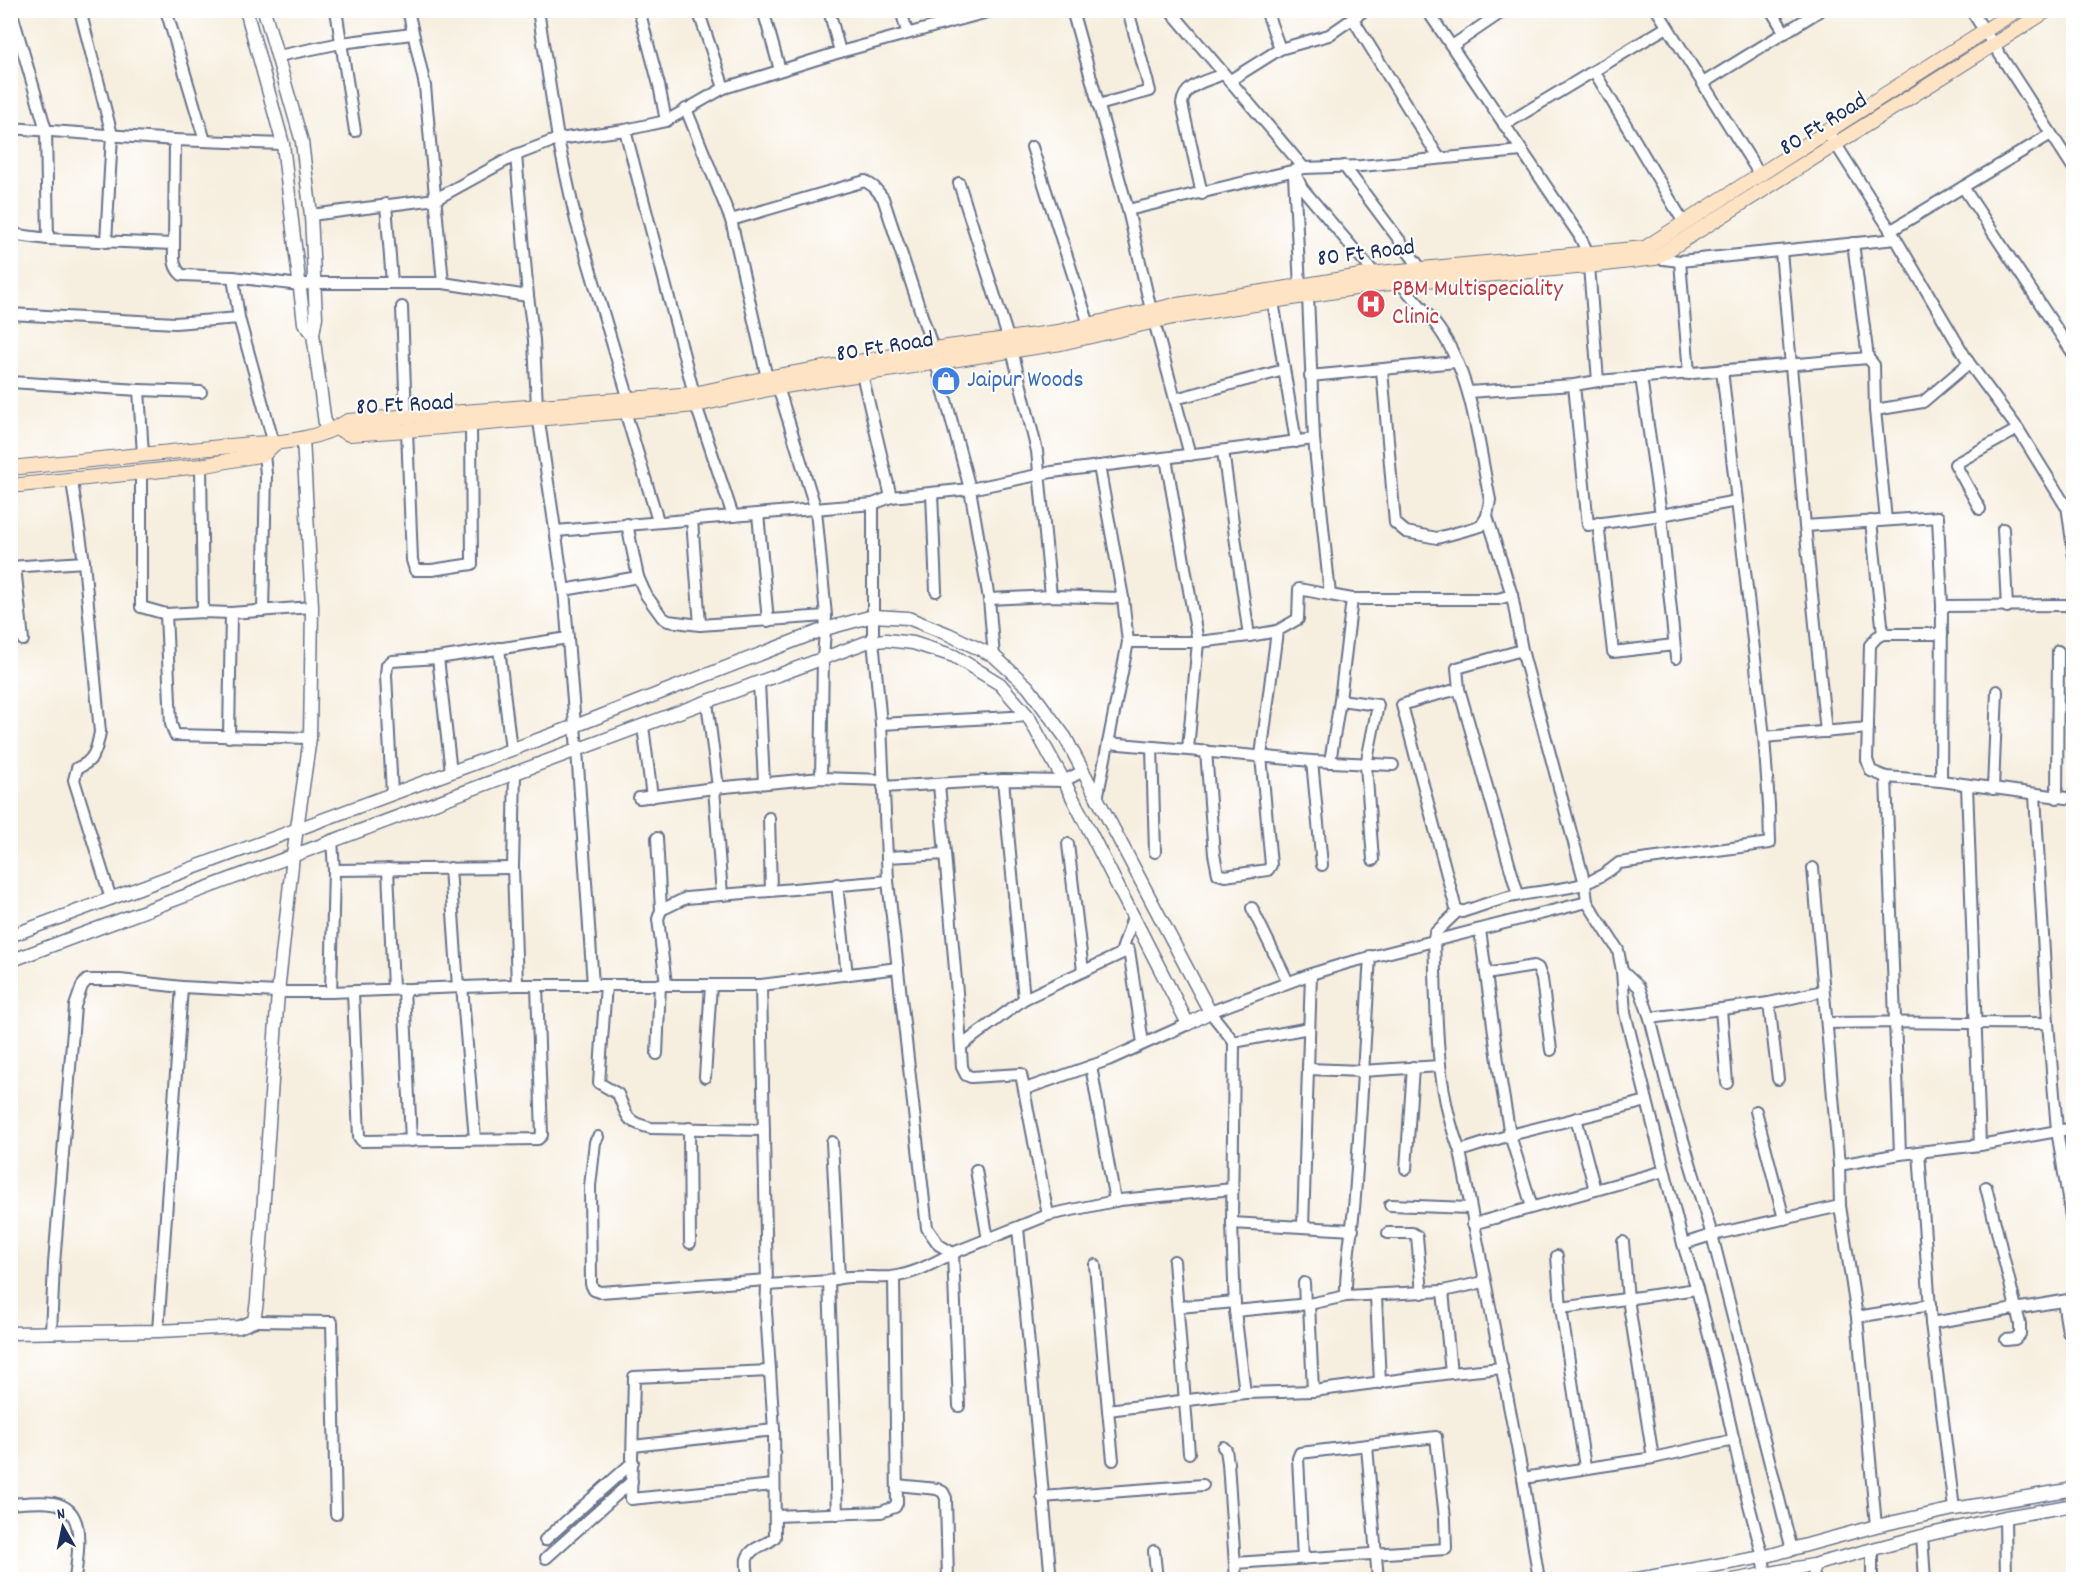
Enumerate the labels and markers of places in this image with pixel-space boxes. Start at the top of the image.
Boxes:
place label: PBM Multispeciality Clinic [1392,273,1564,335]
hospital icon: PBM Multispeciality Clinic [1355,288,1387,320]
place label: Jaipur Woods [967,364,1084,398]
shop icon: Jaipur Woods [930,365,962,397]

